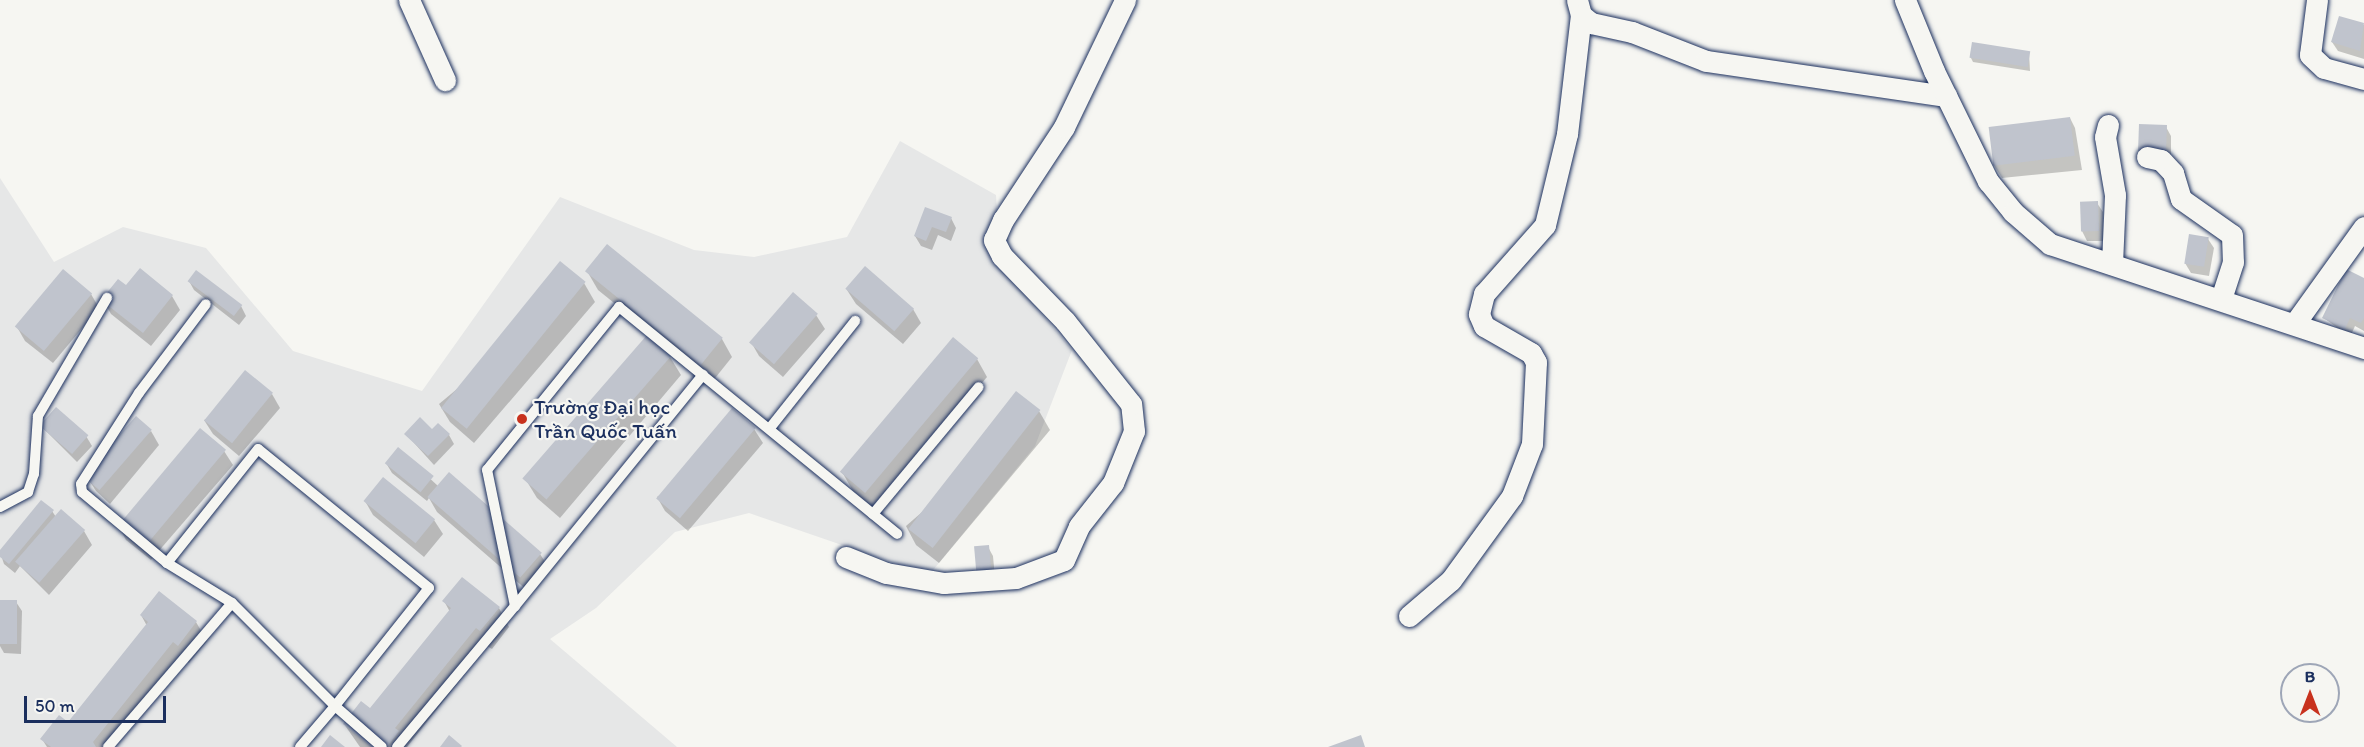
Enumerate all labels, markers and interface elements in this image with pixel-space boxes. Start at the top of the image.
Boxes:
place label: Trường Đại học Trần Quốc Tuấn [534,394,677,444]
marker: Trường Đại học Trần Quốc Tuấn [515,412,529,426]
north arrow [2280,663,2340,723]
text: B [2305,667,2315,686]
scale bar [27,684,170,722]
text: 50 m [35,695,75,717]

